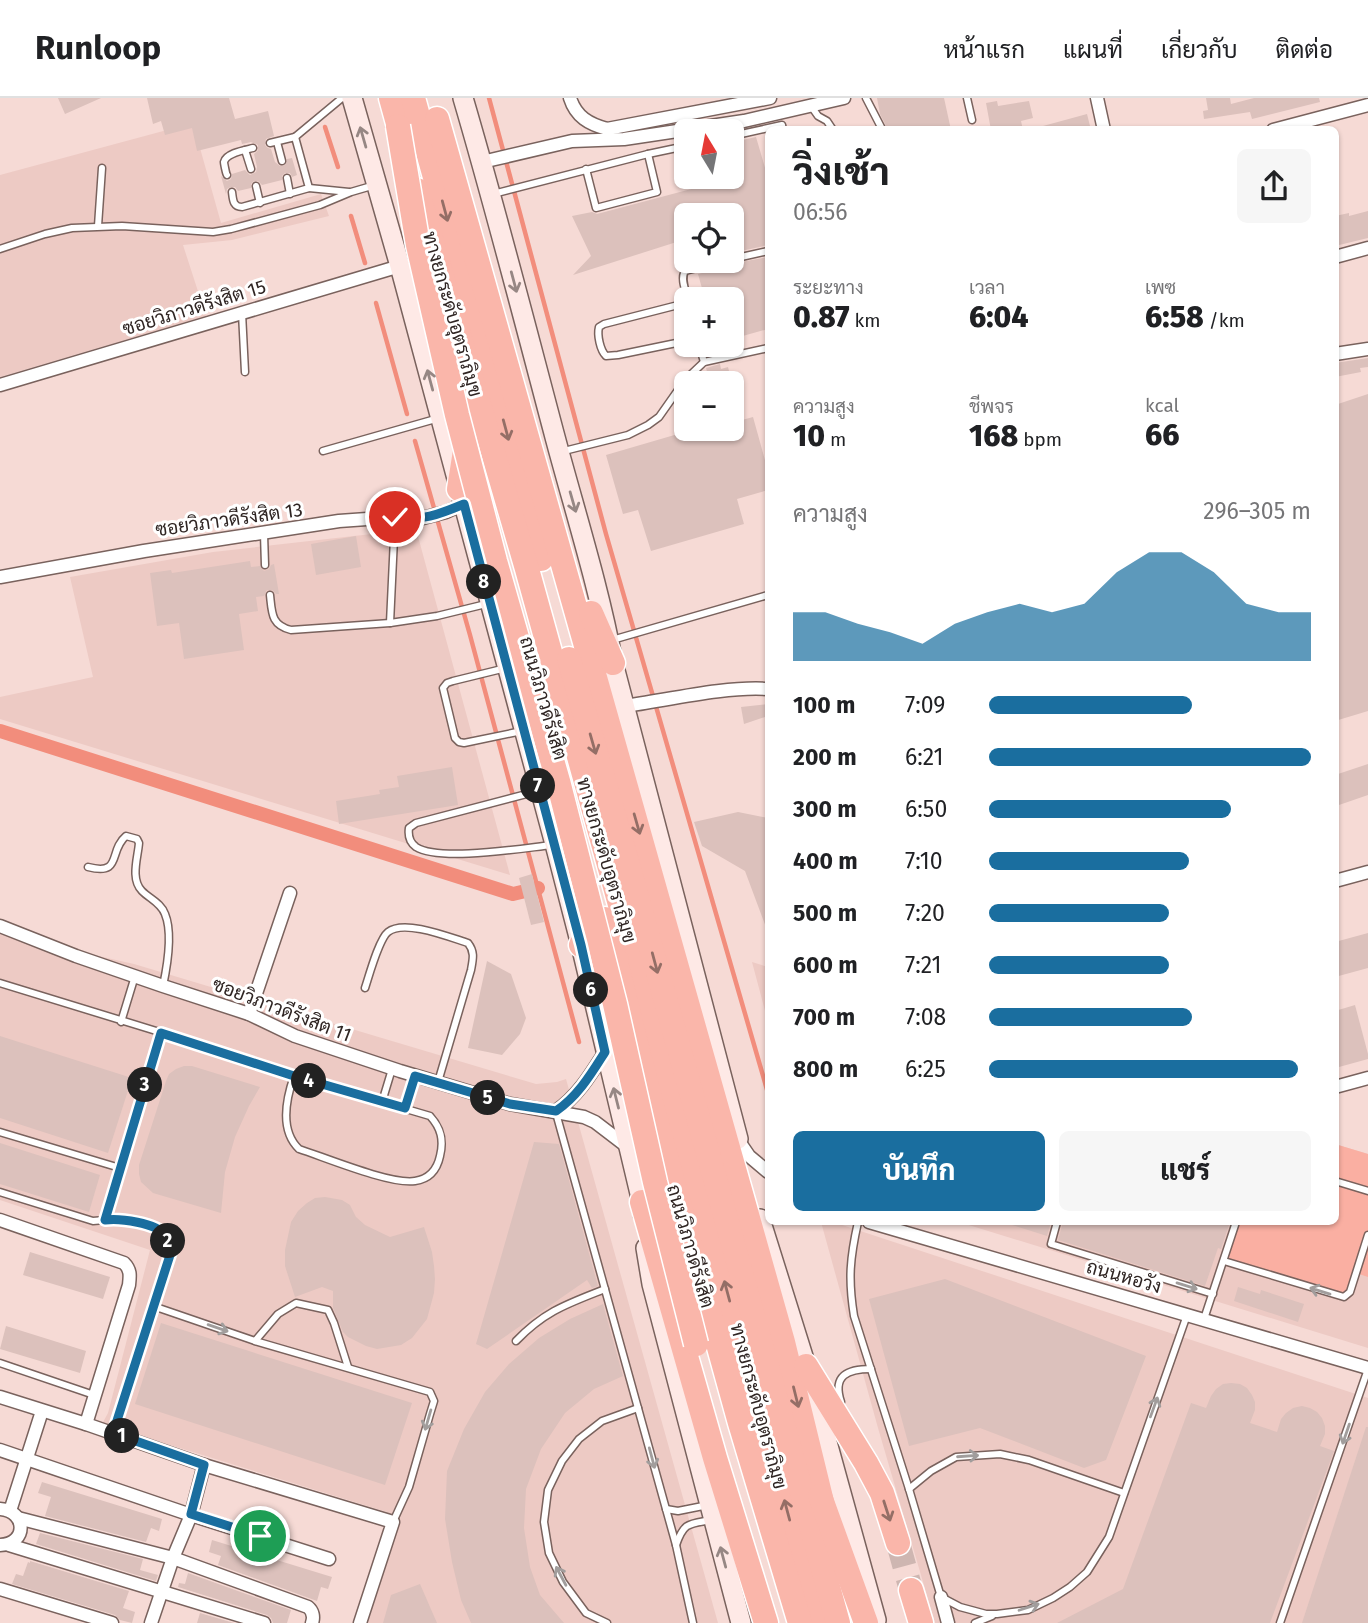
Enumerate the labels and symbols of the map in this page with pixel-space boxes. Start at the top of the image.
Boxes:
north arrow [674,119,744,189]
one-way arrow [356,126,369,148]
one-way arrow [439,199,452,222]
street label: ทางยกระดับอุตราภิมุข [417,229,487,400]
one-way arrow [508,270,521,293]
street label: ซอยวิภาวดีรังสิต 15 [119,274,269,340]
one-way arrow [422,369,435,391]
one-way arrow [500,419,513,441]
pin [365,487,425,547]
one-way arrow [567,490,580,512]
street label: ซอยวิภาวดีรังสิต 13 [154,497,304,541]
pin: 8 [466,564,502,600]
street label: ถนนวิภาวดีรังสิต [515,634,573,762]
one-way arrow [588,732,601,754]
pin: 7 [520,768,556,804]
street label: ทางยกระดับอุตราภิมุข [571,775,641,946]
one-way arrow [631,812,644,834]
one-way arrow [650,951,663,973]
street label: ซอยวิภาวดีรังสิต 11 [209,971,355,1047]
pin: 6 [574,972,608,1008]
pin: 4 [292,1063,326,1098]
pin: 3 [128,1068,162,1102]
pin: 5 [470,1080,505,1116]
one-way arrow [609,1087,622,1110]
street label: ถนนวิภาวดีรังสิต [662,1182,720,1310]
pin: 2 [150,1224,186,1258]
street label: ถนนหอวัง [1084,1255,1164,1298]
one-way arrow [719,1280,732,1302]
one-way arrow [1176,1280,1198,1293]
one-way arrow [1310,1283,1332,1296]
street label: ทางยกระดับอุตราภิมุข [724,1321,792,1492]
one-way arrow [206,1323,228,1335]
one-way arrow [790,1385,803,1408]
one-way arrow [1149,1396,1161,1418]
one-way arrow [421,1409,434,1431]
pin: 1 [104,1418,140,1454]
one-way arrow [1338,1422,1351,1444]
one-way arrow [646,1447,659,1469]
one-way arrow [956,1450,979,1463]
one-way arrow [780,1499,793,1521]
one-way arrow [882,1499,894,1521]
pin [230,1506,290,1566]
one-way arrow [716,1546,729,1568]
one-way arrow [553,1566,567,1587]
one-way arrow [1018,1600,1040,1613]

